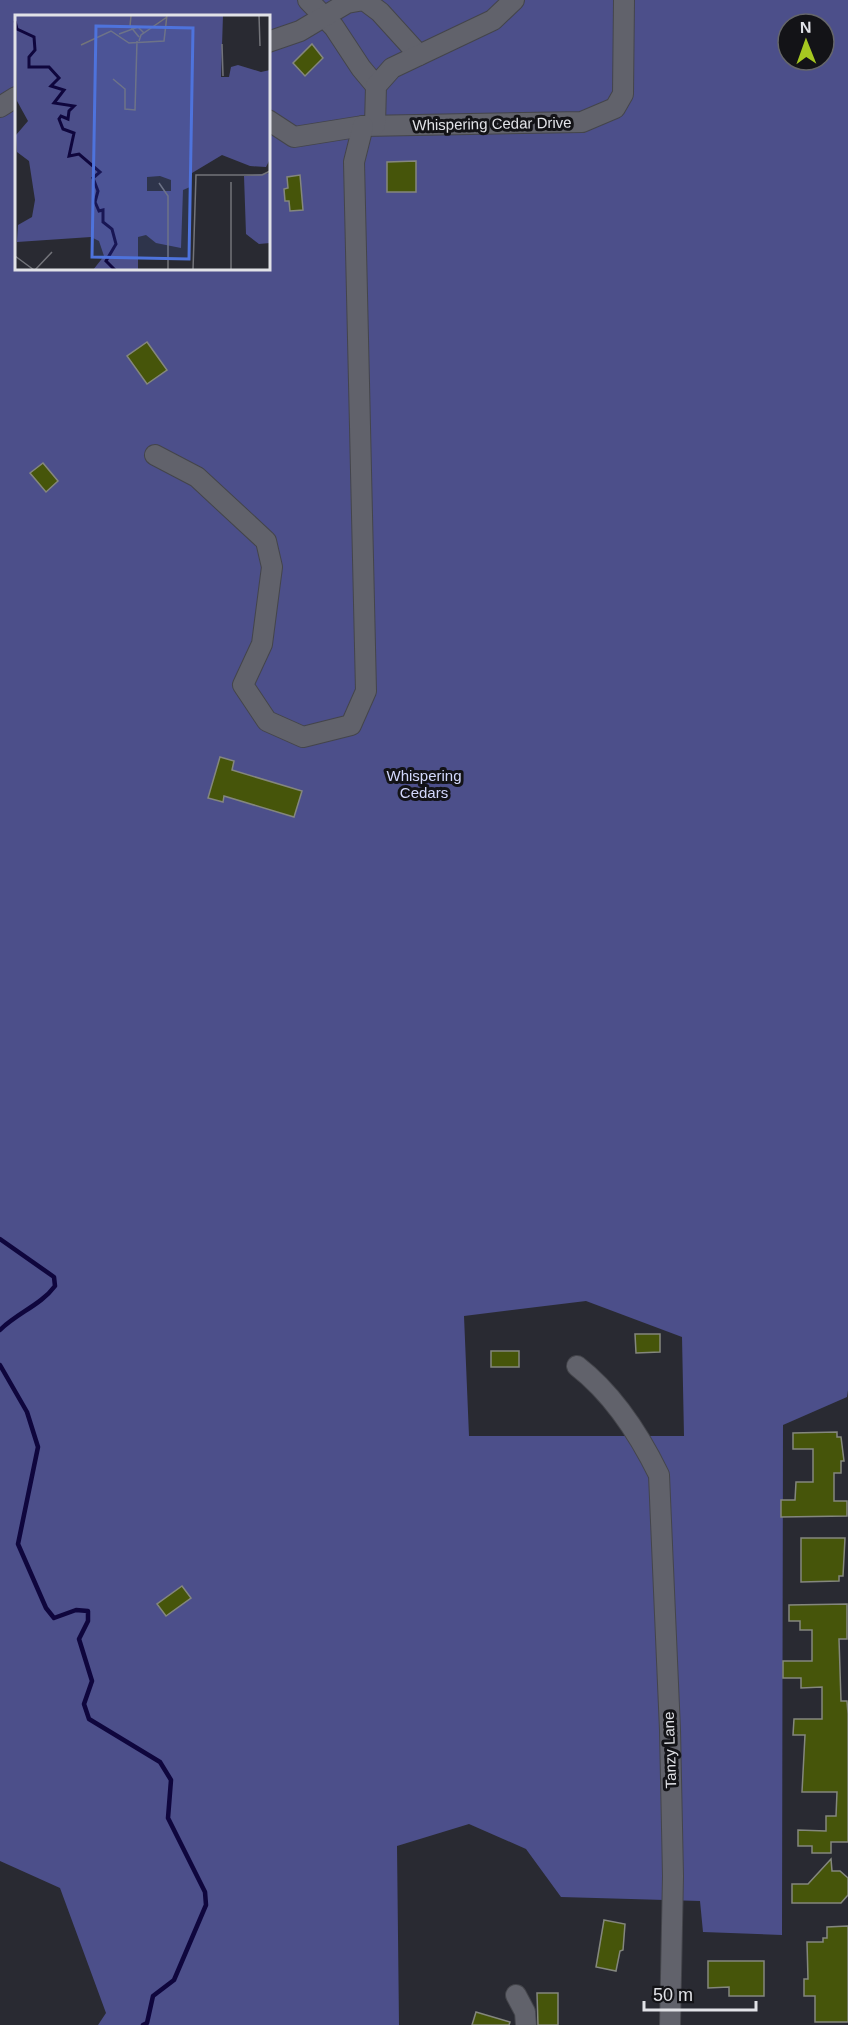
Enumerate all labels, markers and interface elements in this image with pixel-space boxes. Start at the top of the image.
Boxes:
north arrow [776,12,836,72]
inset map [15,15,270,270]
text: N [800,19,812,36]
street label: Whispering Cedar Drive [412,114,572,133]
park label: Whispering Cedars [386,767,462,801]
street label: Tanzy Lane [660,1711,679,1789]
scale bar [644,1974,756,2012]
text: 50 m [653,1985,693,2005]

